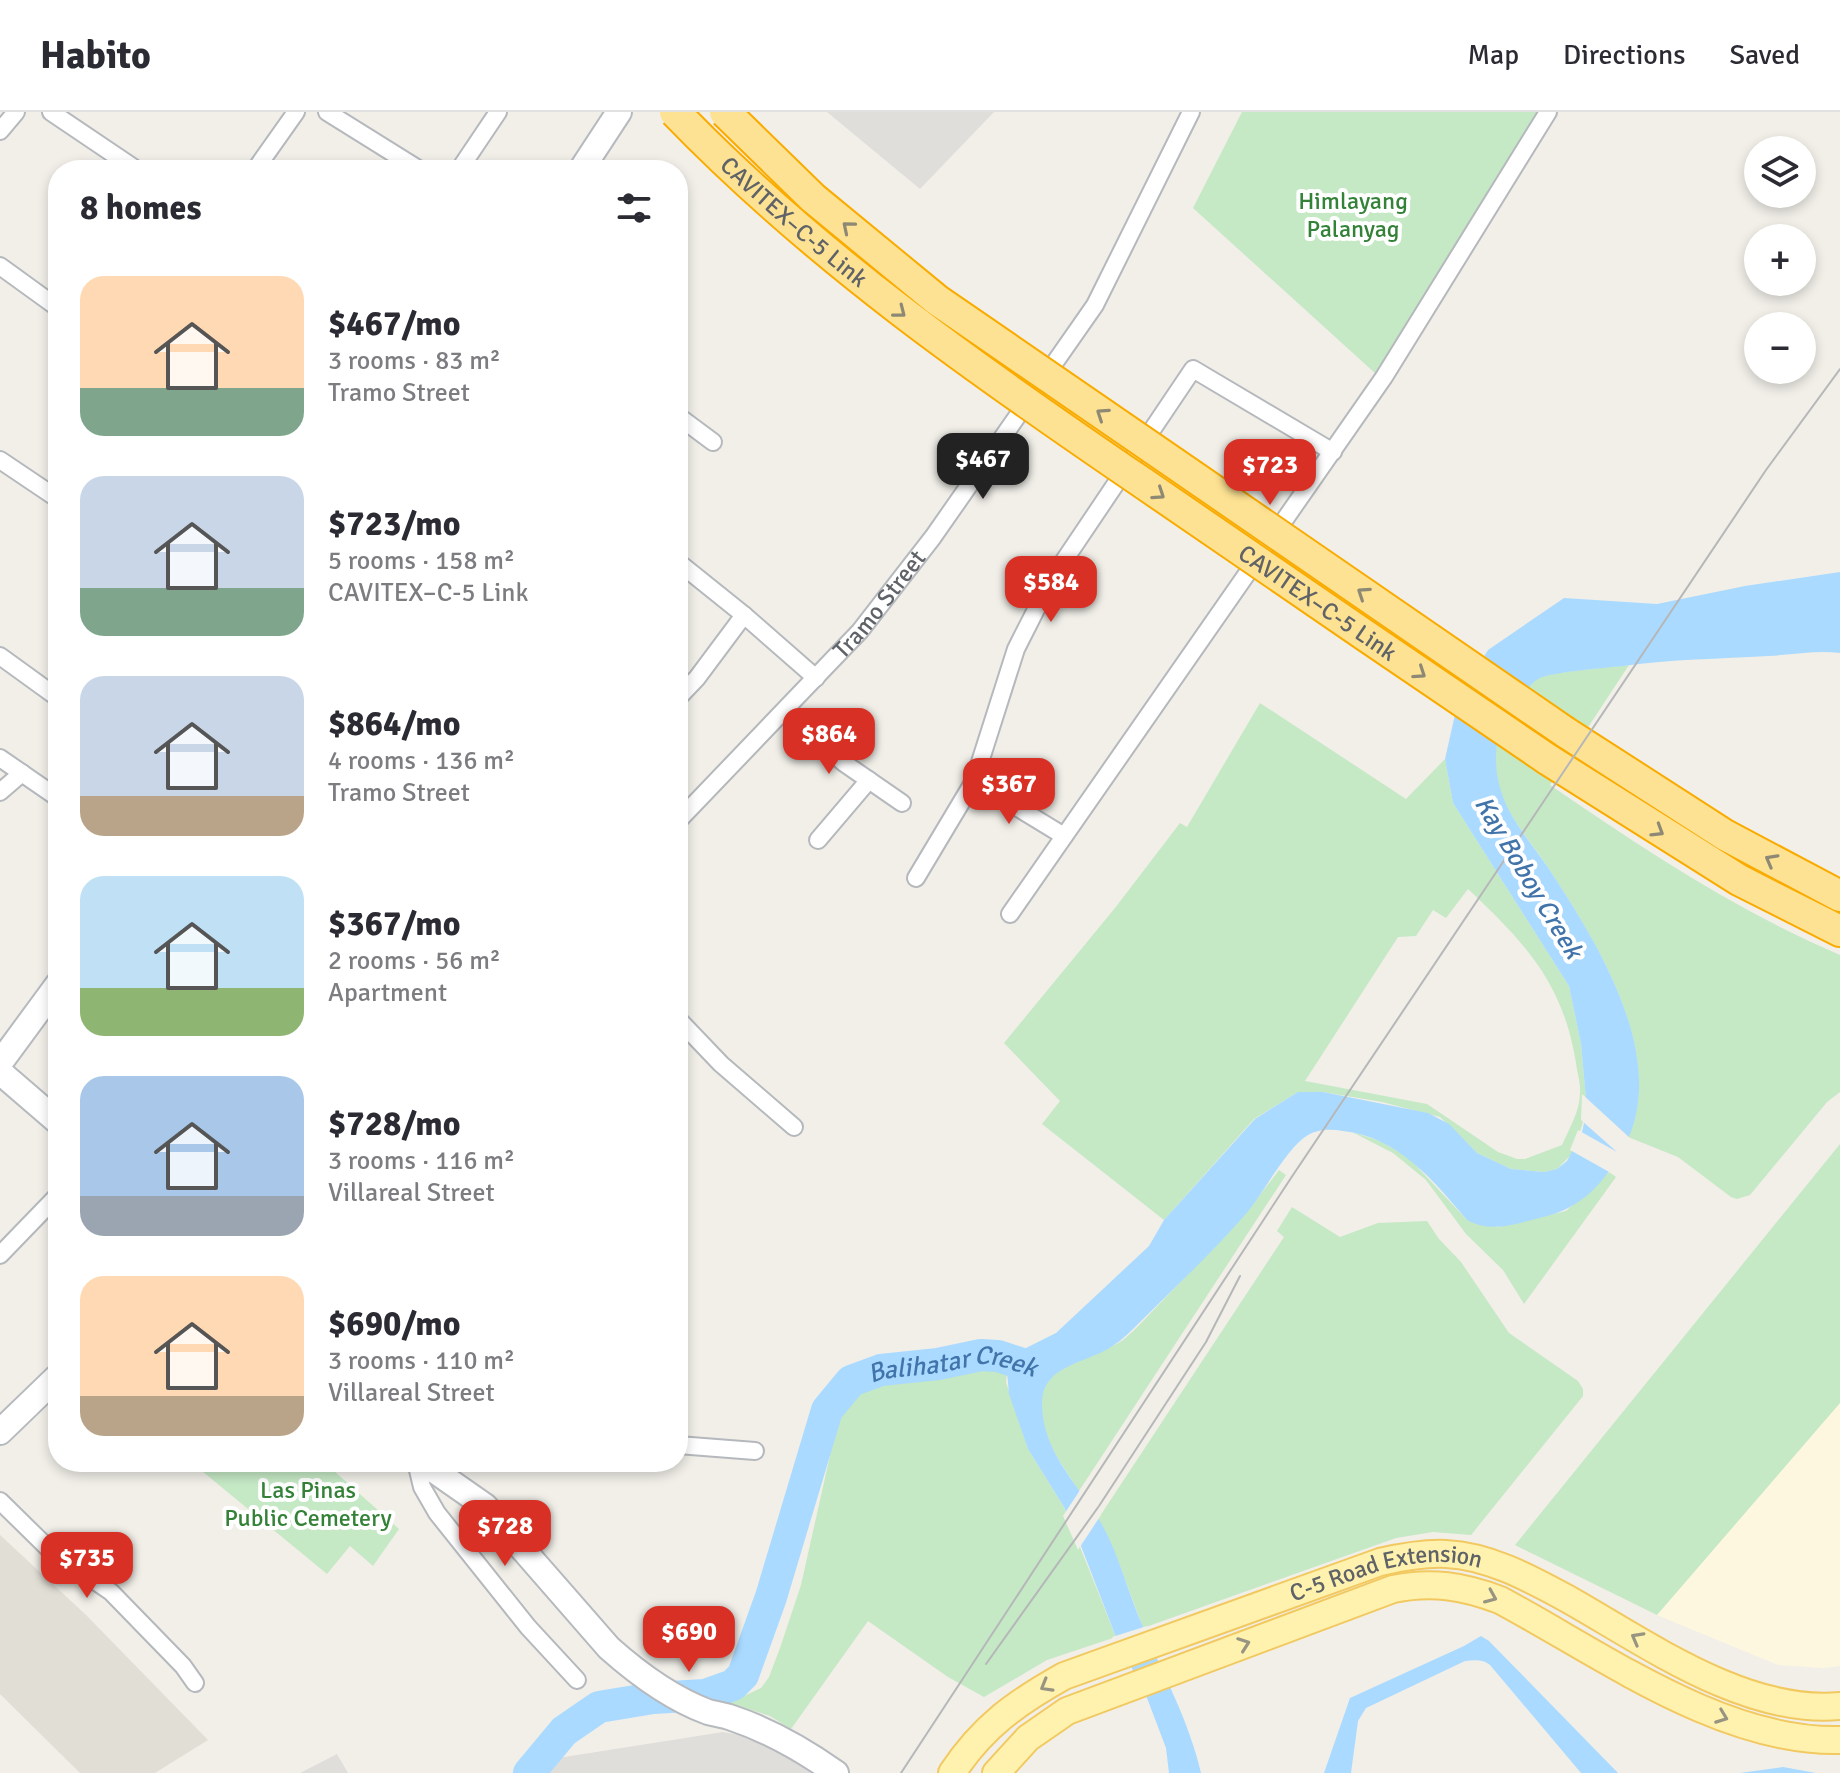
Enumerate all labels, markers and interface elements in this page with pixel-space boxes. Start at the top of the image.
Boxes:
text: Habito [40,32,151,79]
text: Map [1467,38,1519,72]
text: Directions [1563,38,1685,72]
text: Saved [1729,38,1800,72]
map controls [1744,136,1816,384]
button: layers [1744,136,1816,208]
street label: CAVITEX–C-5 Link [714,150,874,294]
icon: filters [612,186,656,230]
park label: Himlayang Palanyag [1298,186,1408,244]
text: 8 homes [80,187,201,229]
one-way arrow [842,222,857,237]
button: + [1744,224,1816,296]
text: $467/mo [328,303,461,345]
one-way arrow [891,303,906,317]
icon: home [144,308,240,404]
button: − [1744,312,1816,384]
text: 3 rooms · 83 m² [328,345,501,377]
text: Tramo Street [328,377,470,409]
one-way arrow [1097,409,1111,424]
pin: $467 [936,433,1030,501]
pin: $723 [1223,439,1317,507]
text: $467 [955,443,1011,475]
text: $723 [1242,449,1298,481]
one-way arrow [1150,484,1164,499]
text: $723/mo [328,503,461,545]
icon: home [144,508,240,604]
street label: CAVITEX–C-5 Link [1233,538,1402,668]
street label: Tramo Street [827,544,932,665]
text: 5 rooms · 158 m² [328,545,515,577]
pin: $584 [1004,556,1098,624]
text: $584 [1023,566,1079,598]
text: CAVITEX–C-5 Link [328,577,529,609]
one-way arrow [1357,588,1371,603]
one-way arrow [1411,663,1425,678]
text: $864/mo [328,703,461,745]
icon: home [144,708,240,804]
pin: $864 [782,708,876,776]
text: $864 [801,718,857,750]
text: 4 rooms · 136 m² [328,745,515,777]
pin: $367 [962,758,1056,826]
text: $367 [981,768,1037,800]
text: Tramo Street [328,777,470,809]
water label: Kay Boboy Creek [1467,790,1590,966]
one-way arrow [1649,821,1663,836]
one-way arrow [1764,855,1779,870]
text: $367/mo [328,903,461,945]
icon: home [144,908,240,1004]
text: 2 rooms · 56 m² [328,945,501,977]
text: Apartment [328,977,447,1009]
text: $728/mo [328,1103,461,1145]
icon: home [144,1108,240,1204]
text: 3 rooms · 116 m² [328,1145,515,1177]
text: Villareal Street [328,1177,495,1209]
text: $690/mo [328,1303,461,1345]
icon: home [144,1308,240,1404]
water label: Balihatar Creek [863,1340,1043,1391]
text: 3 rooms · 110 m² [328,1345,515,1377]
text: Villareal Street [328,1377,495,1409]
park label: Las Pinas Public Cemetery [224,1475,392,1533]
pin: $728 [458,1500,552,1568]
text: $728 [477,1510,533,1542]
pin: $735 [40,1532,134,1600]
street label: C-5 Road Extension [1286,1539,1486,1608]
text: $735 [59,1542,115,1574]
one-way arrow [1483,1588,1497,1604]
pin: $690 [642,1606,736,1674]
text: $690 [661,1616,717,1648]
one-way arrow [1631,1632,1646,1648]
one-way arrow [1236,1637,1250,1654]
one-way arrow [1040,1676,1055,1692]
one-way arrow [1714,1707,1728,1723]

